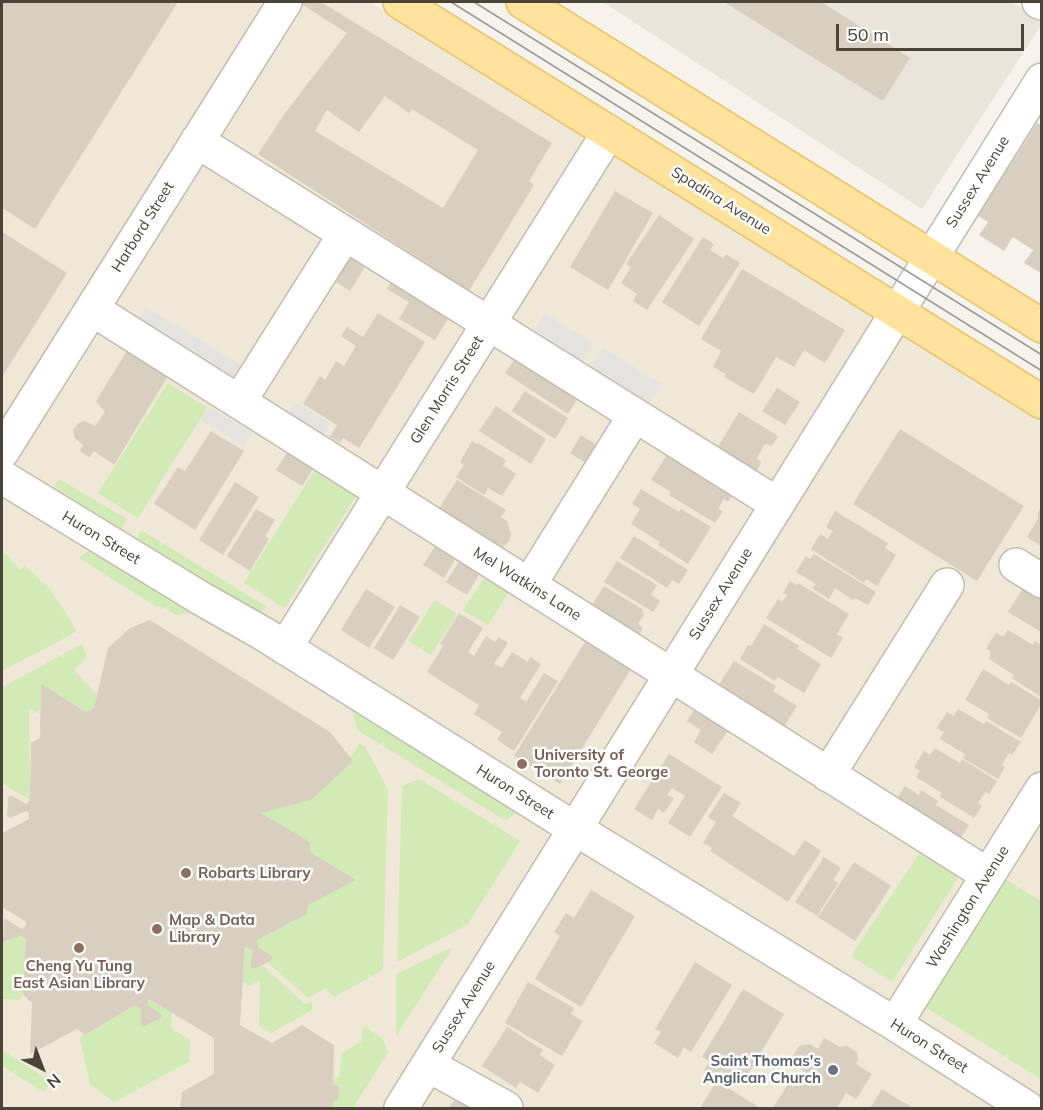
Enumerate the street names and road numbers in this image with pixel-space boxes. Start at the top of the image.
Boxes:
street label: Sussex Avenue [943,133,1013,231]
street label: Spadina Avenue [668,163,774,239]
street label: Harbord Street [108,178,178,276]
street label: Glen Morris Street [406,333,488,447]
street label: Huron Street [59,508,143,568]
street label: Mel Watkins Lane [470,543,584,625]
street label: Sussex Avenue [686,545,756,643]
street label: Huron Street [473,761,557,823]
street label: Washington Avenue [923,842,1013,972]
street label: Sussex Avenue [429,958,499,1056]
street label: Huron Street [887,1015,971,1077]

